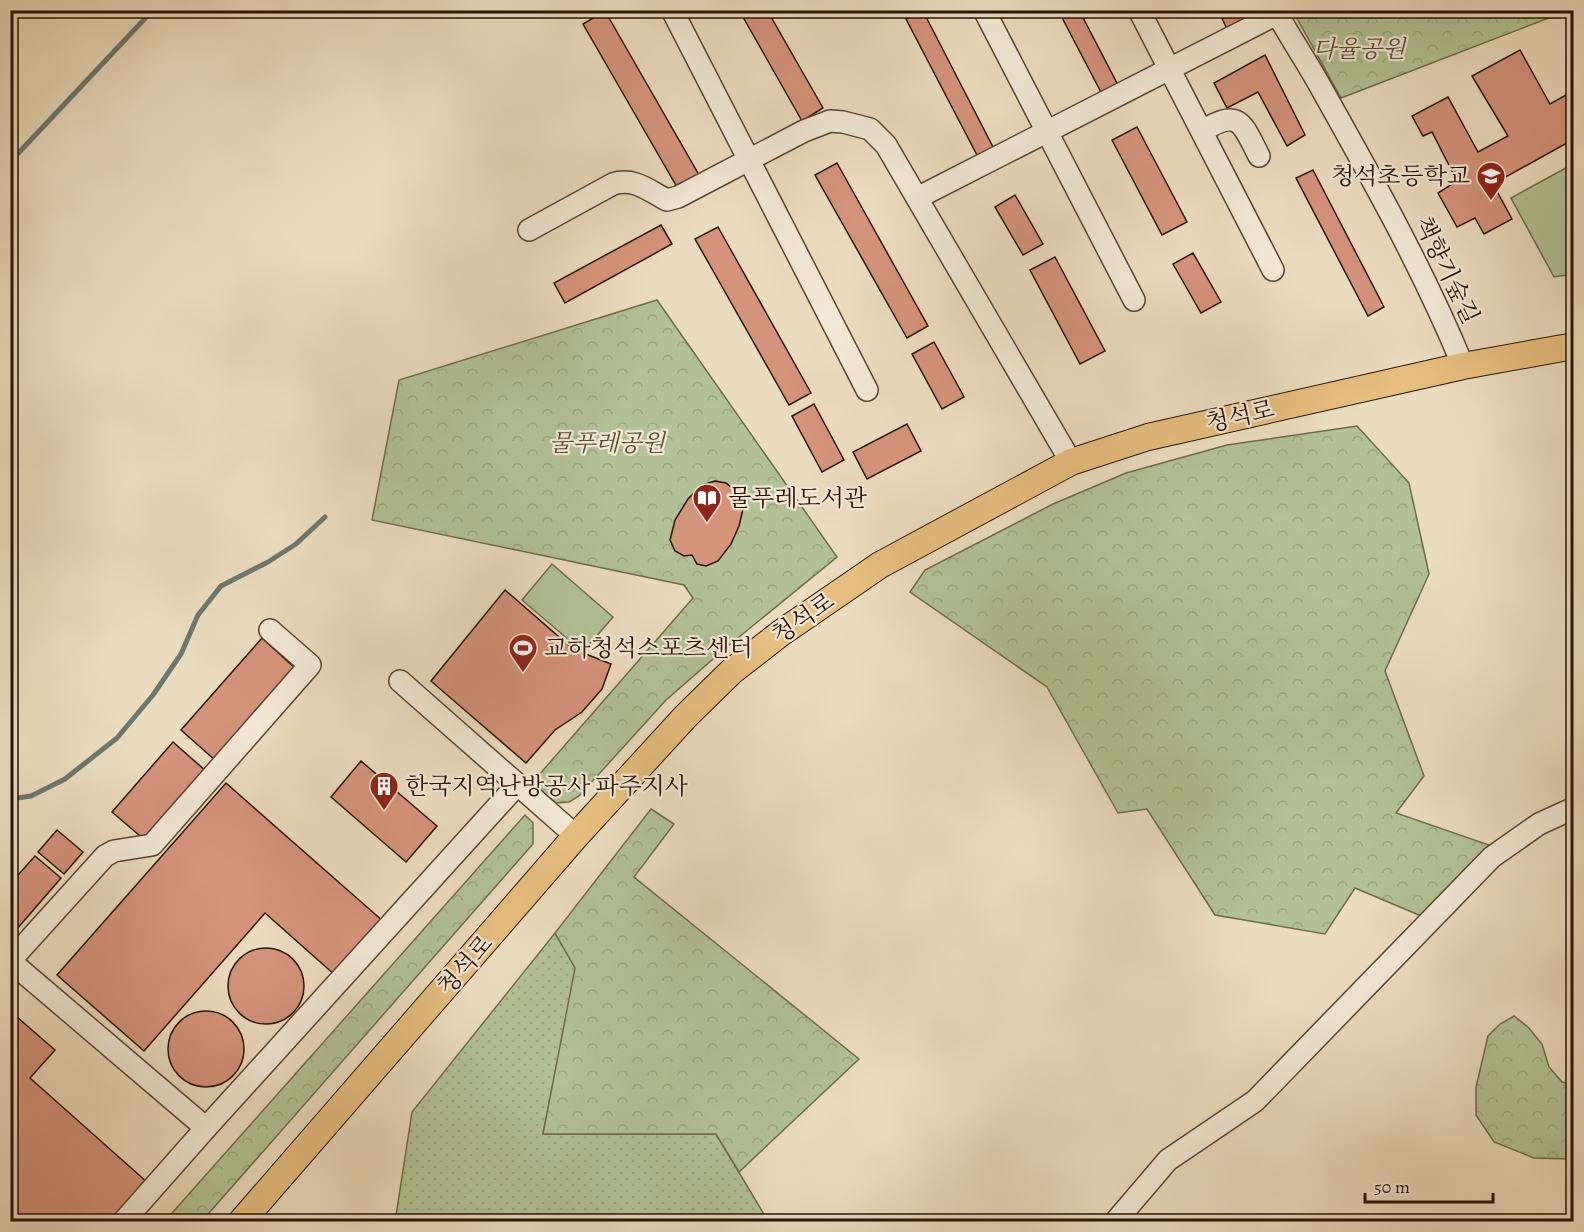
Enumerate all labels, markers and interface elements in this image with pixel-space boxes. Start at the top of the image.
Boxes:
park label: 다율공원 [1313,33,1407,65]
place label: 청석초등학교 [1331,160,1470,192]
school or university icon: 청석초등학교 [1475,160,1507,202]
street label: 책향기숲길 [1407,211,1487,329]
street label: 청석로 [1203,393,1277,439]
park label: 물푸레공원 [549,427,667,459]
library icon: 물푸레도서관 [691,482,723,524]
place label: 물푸레도서관 [728,482,867,514]
street label: 청석로 [765,585,841,651]
sports icon: 교하청석스포츠센터 [507,632,539,674]
place label: 교하청석스포츠센터 [544,632,753,664]
building icon: 한국지역난방공사 파주지사 [368,770,400,812]
place label: 한국지역난방공사 파주지사 [405,770,688,802]
street label: 청석로 [430,928,500,1002]
scale bar [1365,1166,1492,1204]
text: 50 m [1374,1175,1410,1199]

